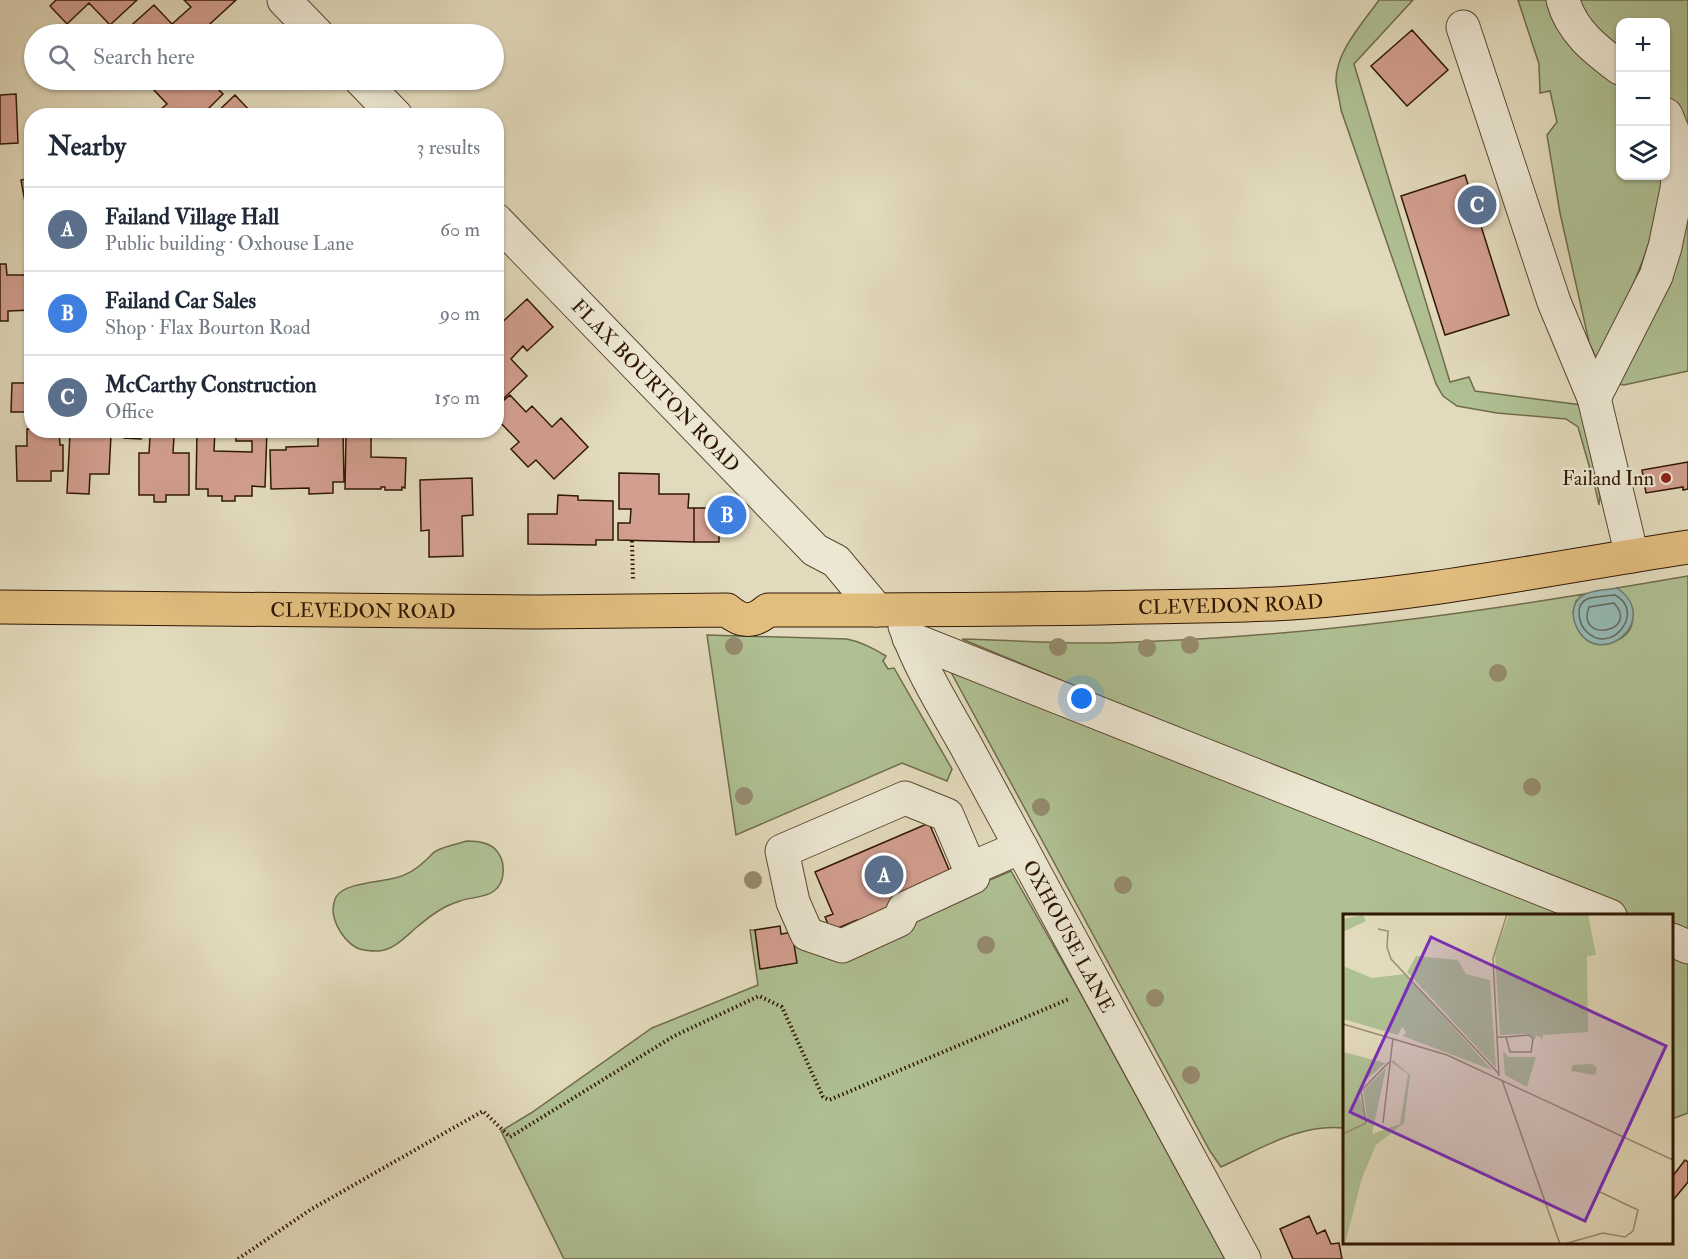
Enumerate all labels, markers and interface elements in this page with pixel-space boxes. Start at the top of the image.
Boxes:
map controls [1616,18,1670,180]
button: + [1616,18,1670,72]
search box [24,24,504,90]
icon: search [45,41,78,74]
text: Search here [93,43,195,71]
button: − [1616,72,1670,126]
button: layers [1616,126,1670,180]
text: Nearby [48,131,126,163]
text: 3 results [417,135,480,160]
pin: C [1458,182,1496,228]
text: Failand Village Hall [105,203,279,231]
text: A [61,217,74,242]
text: 60 m [440,217,480,242]
text: Public building · Oxhouse Lane [105,231,354,256]
text: Failand Car Sales [105,287,256,315]
street label: FLAX BOURTON ROAD [566,293,745,477]
text: B [61,301,74,326]
text: 90 m [440,301,480,326]
text: Shop · Flax Bourton Road [105,315,311,340]
text: McCarthy Construction [105,371,317,399]
text: C [60,385,75,410]
text: 150 m [434,385,480,410]
text: Office [105,399,154,424]
place label: Failand Inn [1562,466,1654,491]
marker: Failand Inn [1659,471,1673,485]
pin: B [708,492,746,538]
street label: CLEVEDON ROAD [1138,588,1324,620]
street label: CLEVEDON ROAD [270,597,456,624]
your location [1067,684,1096,713]
pin: A [864,852,904,898]
street label: OXHOUSE LANE [1018,855,1121,1017]
inset map [1343,914,1673,1244]

